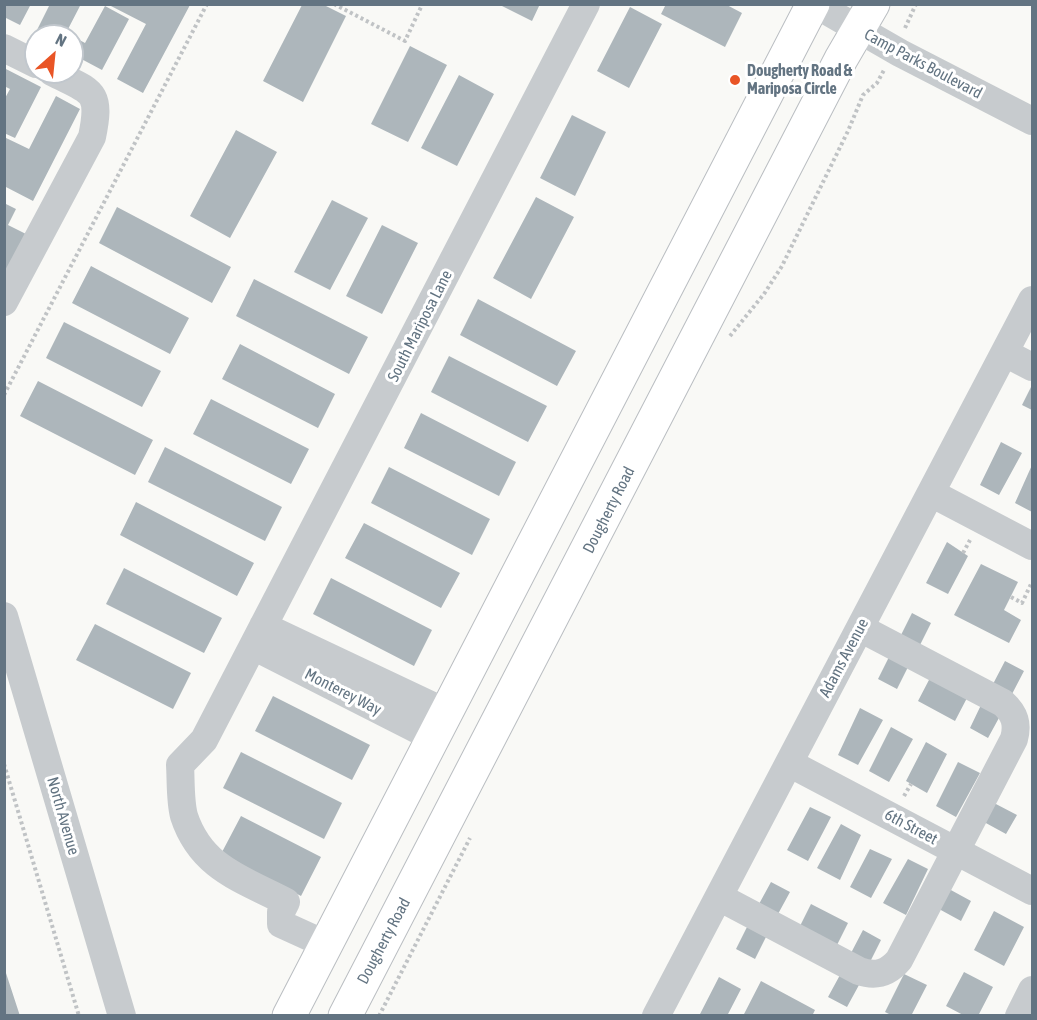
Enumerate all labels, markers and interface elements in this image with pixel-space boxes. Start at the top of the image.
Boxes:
north arrow [24,24,84,84]
street label: Camp Parks Boulevard [861,25,985,103]
text: N [53,30,70,50]
place label: Dougherty Road & Mariposa Circle [747,61,852,99]
marker: Dougherty Road & Mariposa Circle [728,73,742,87]
street label: South Mariposa Lane [384,267,456,385]
street label: Dougherty Road [579,463,639,557]
street label: Adams Avenue [815,615,873,701]
street label: Monterey Way [301,664,385,720]
street label: North Avenue [43,775,83,857]
street label: 6th Street [881,805,941,849]
street label: Dougherty Road [353,895,415,987]

